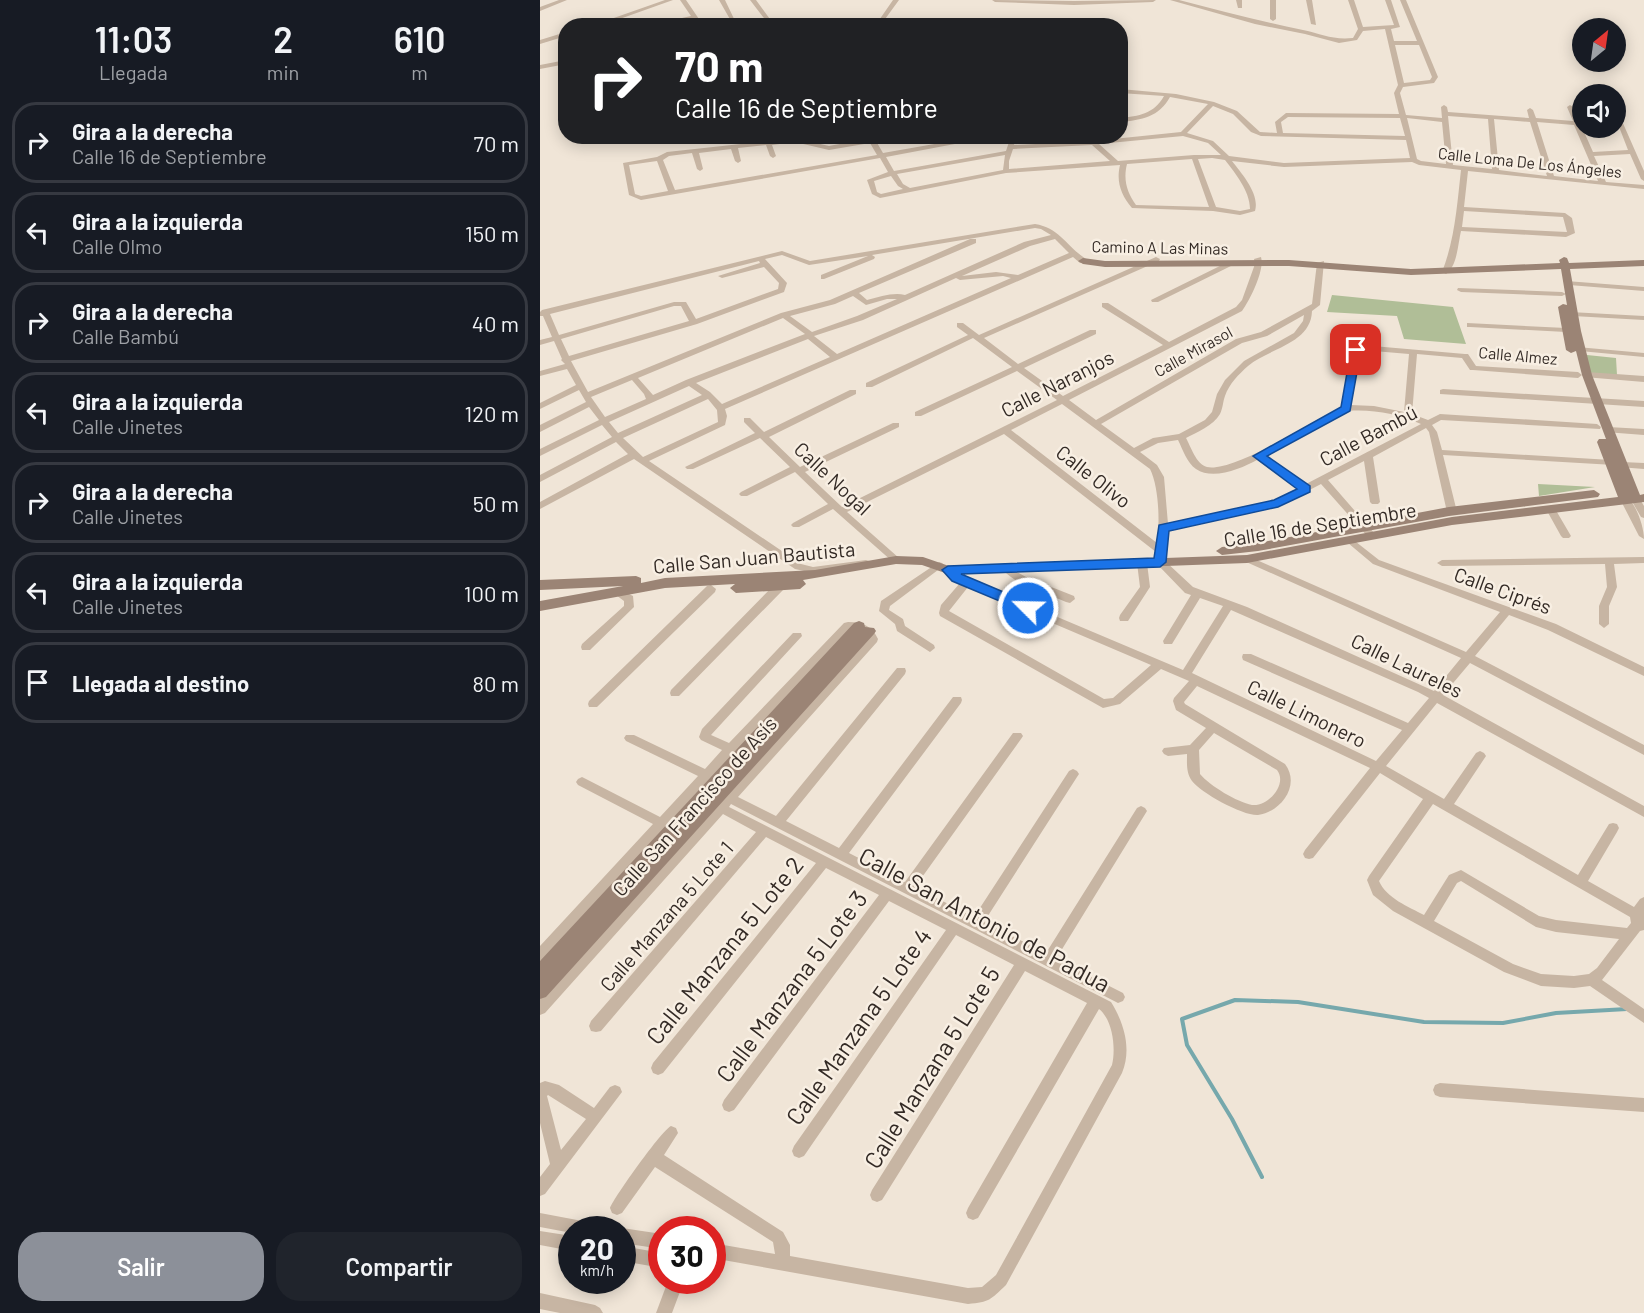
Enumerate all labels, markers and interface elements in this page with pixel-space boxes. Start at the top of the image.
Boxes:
text: 11:03 [94,17,172,60]
text: 2 [273,17,293,60]
text: 610 [394,17,446,60]
north arrow [1572,18,1626,72]
map controls [1572,18,1626,138]
text: 70 m [675,40,763,90]
icon: right [576,42,654,120]
text: Llegada [99,60,168,84]
text: min [267,60,299,84]
text: m [411,60,428,84]
button: sound [1572,84,1626,138]
text: Calle 16 de Septiembre [675,91,938,123]
text: Gira a la derecha [72,118,233,144]
icon: right [21,126,54,159]
text: 70 m [474,130,519,156]
street label: Calle Loma De Los Ángeles [1437,143,1623,181]
text: Calle 16 de Septiembre [72,144,267,168]
text: Gira a la izquierda [72,208,243,234]
icon: left [21,216,54,249]
text: 150 m [465,220,519,246]
text: Calle Olmo [72,234,162,258]
street label: Camino A Las Minas [1092,236,1228,258]
text: Gira a la derecha [72,298,233,324]
icon: right [21,306,54,339]
text: 40 m [472,310,519,336]
street label: Calle Mirasol [1151,322,1235,380]
text: Calle Bambú [72,324,179,348]
pin [1330,324,1381,375]
icon: arrive [1339,333,1372,366]
street label: Calle Almez [1478,342,1558,368]
street label: Calle Naranjos [997,344,1117,422]
text: Gira a la izquierda [72,388,243,414]
icon: left [21,396,54,429]
street label: Calle Bambú [1315,399,1421,471]
text: 120 m [464,400,519,426]
text: Calle Jinetes [72,414,183,438]
street label: Calle Nogal [790,436,876,520]
street label: Calle Olivo [1052,439,1136,513]
text: Gira a la derecha [72,478,233,504]
icon: right [21,486,54,519]
text: 50 m [473,490,519,516]
street label: Calle 16 de Septiembre [1222,497,1418,551]
text: Calle Jinetes [72,504,183,528]
street label: Calle San Juan Bautista [652,536,856,578]
street label: Calle Ciprés [1451,561,1555,619]
text: Gira a la izquierda [72,568,243,594]
icon: left [21,576,54,609]
position arrow [996,576,1060,640]
text: 100 m [464,580,519,606]
text: Calle Jinetes [72,594,183,618]
street label: Calle Laureles [1347,628,1467,702]
icon: arrive [21,666,54,699]
text: Llegada al destino [72,670,249,696]
text: 80 m [473,670,519,696]
street label: Calle Limonero [1244,674,1370,752]
street label: Calle San Francisco de Asís [607,711,781,901]
street label: Calle Manzana 5 Lote 1 [594,836,738,996]
street label: Calle San Antonio de Padua [854,840,1116,998]
street label: Calle Manzana 5 Lote 2 [639,850,809,1050]
street label: Calle Manzana 5 Lote 3 [709,884,873,1088]
street label: Calle Manzana 5 Lote 4 [779,922,937,1130]
street label: Calle Manzana 5 Lote 5 [857,961,1005,1173]
speed limit sign: 30 [648,1216,726,1294]
text: 20 [580,1230,614,1266]
button: Salir [18,1232,264,1301]
button: Compartir [276,1232,522,1301]
text: km/h [580,1261,614,1279]

